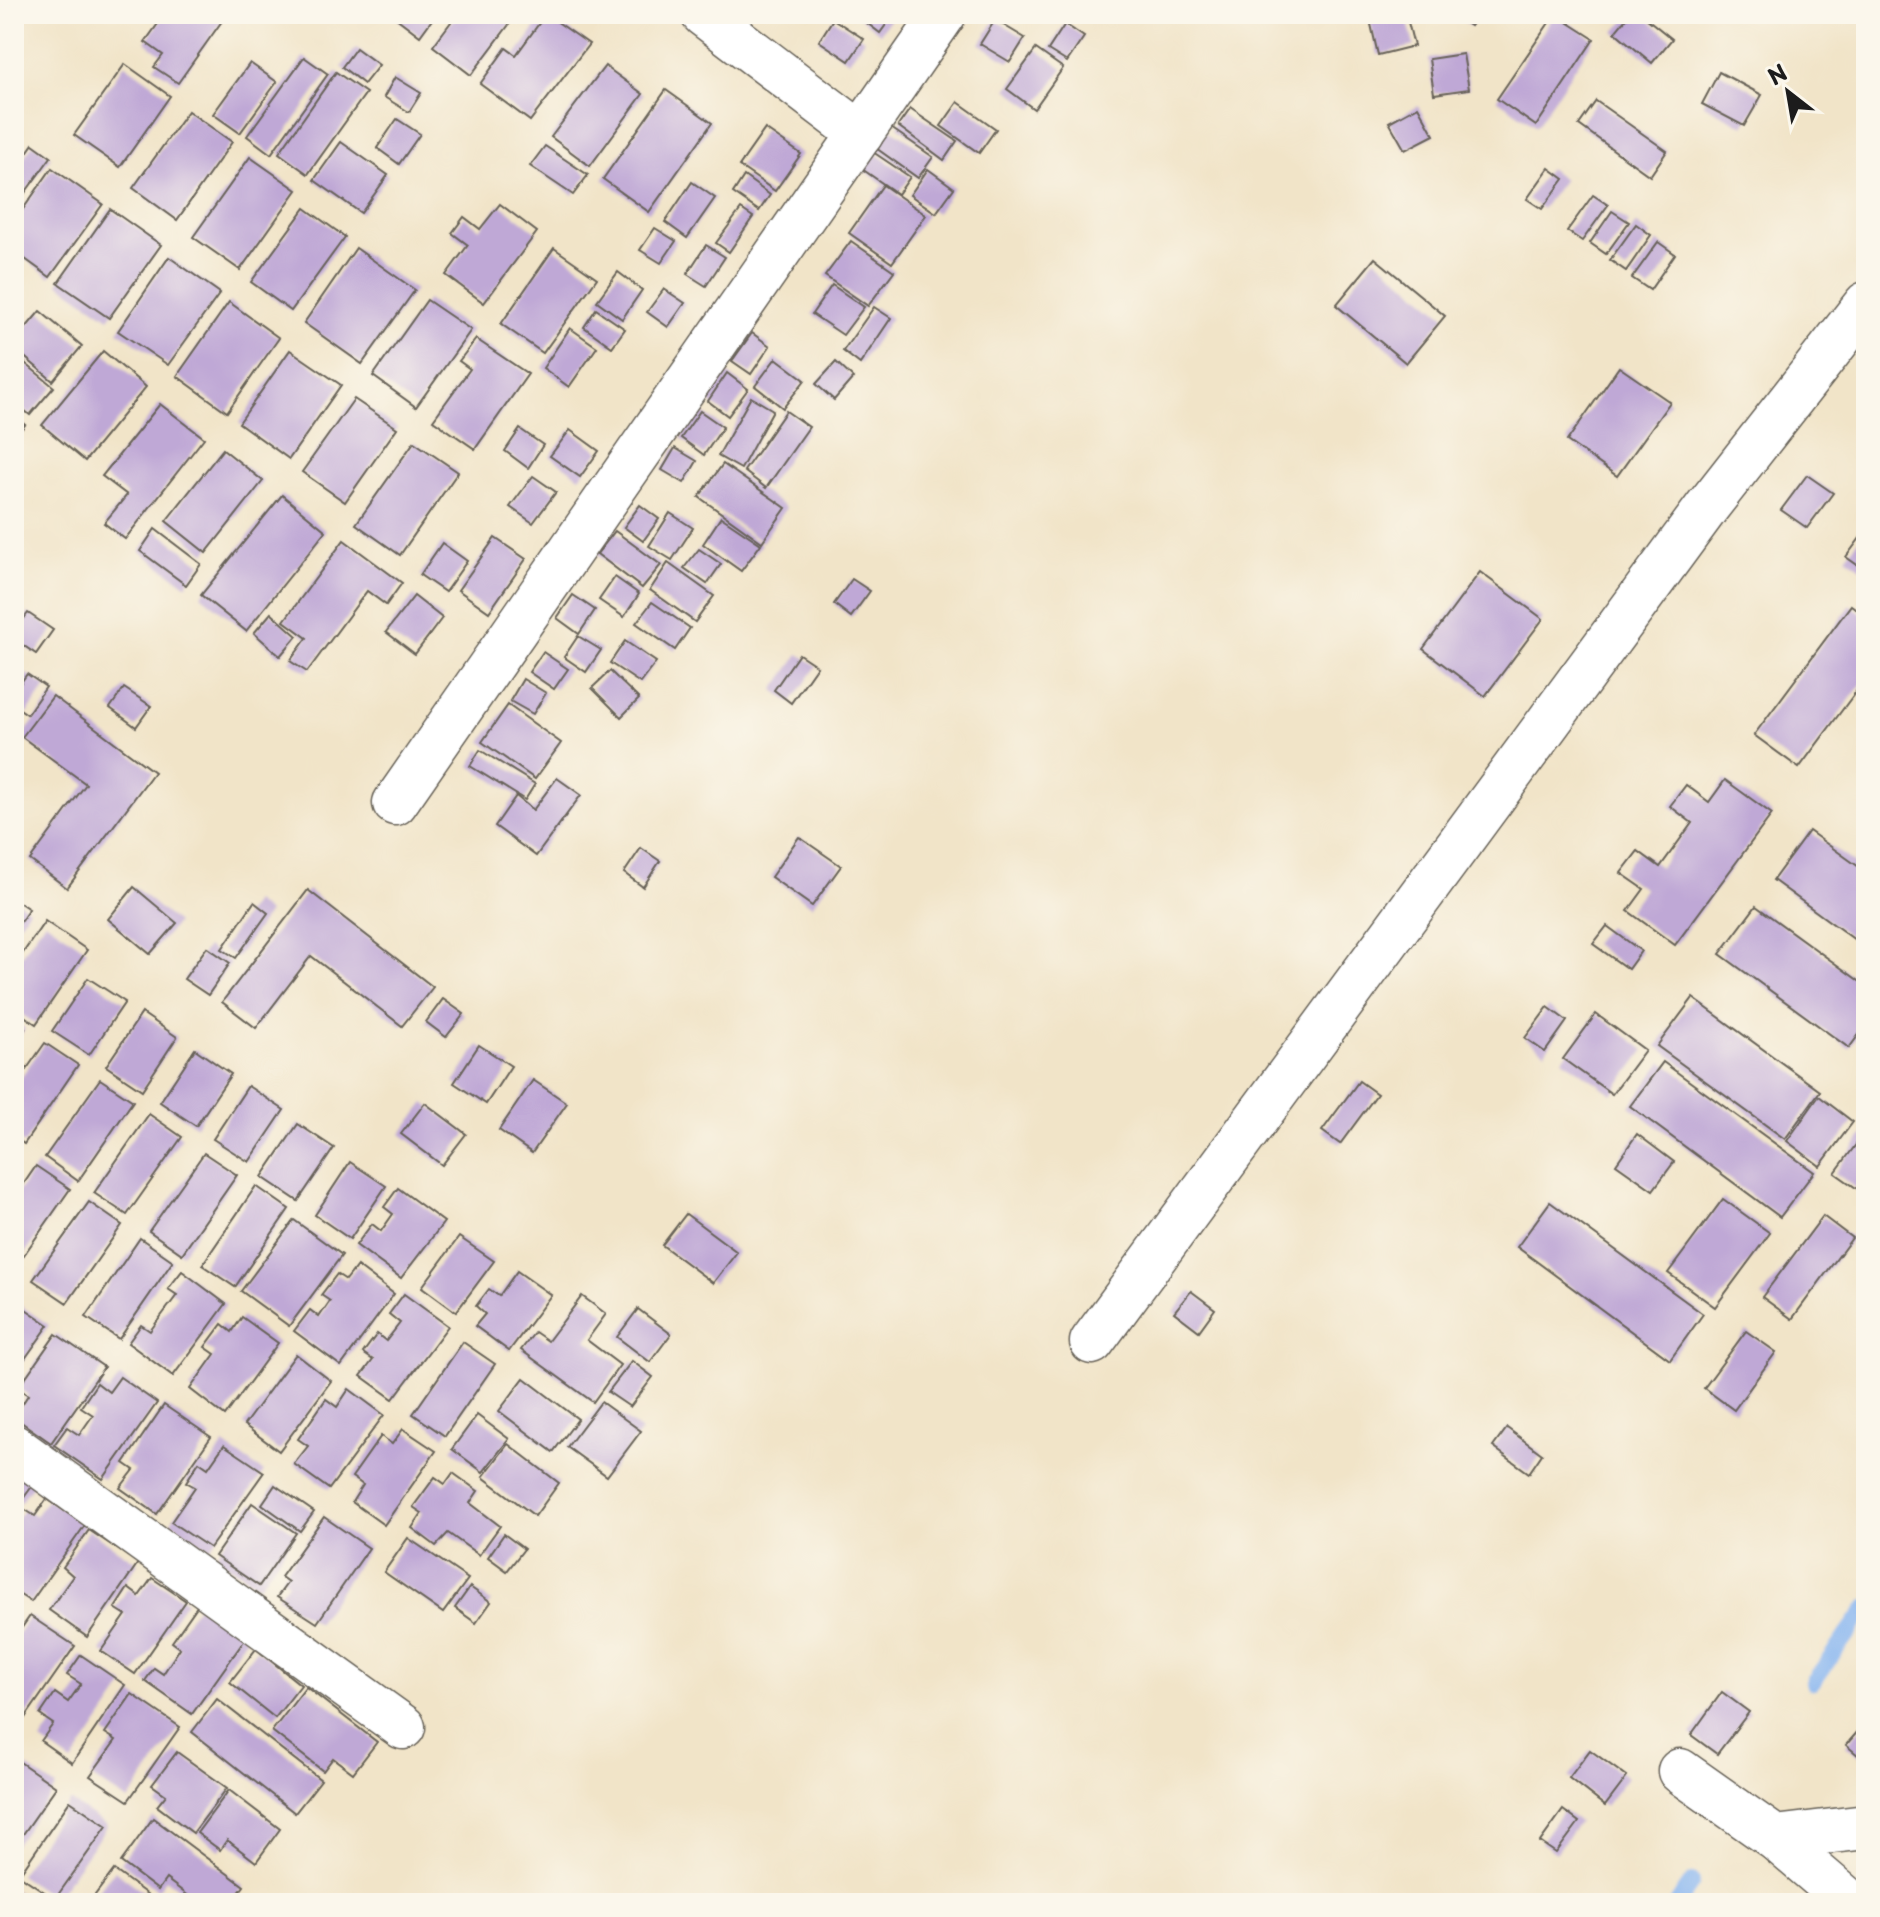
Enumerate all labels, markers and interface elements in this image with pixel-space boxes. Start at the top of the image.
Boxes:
north arrow [1748,52,1828,132]
text: N [1761,55,1793,92]

